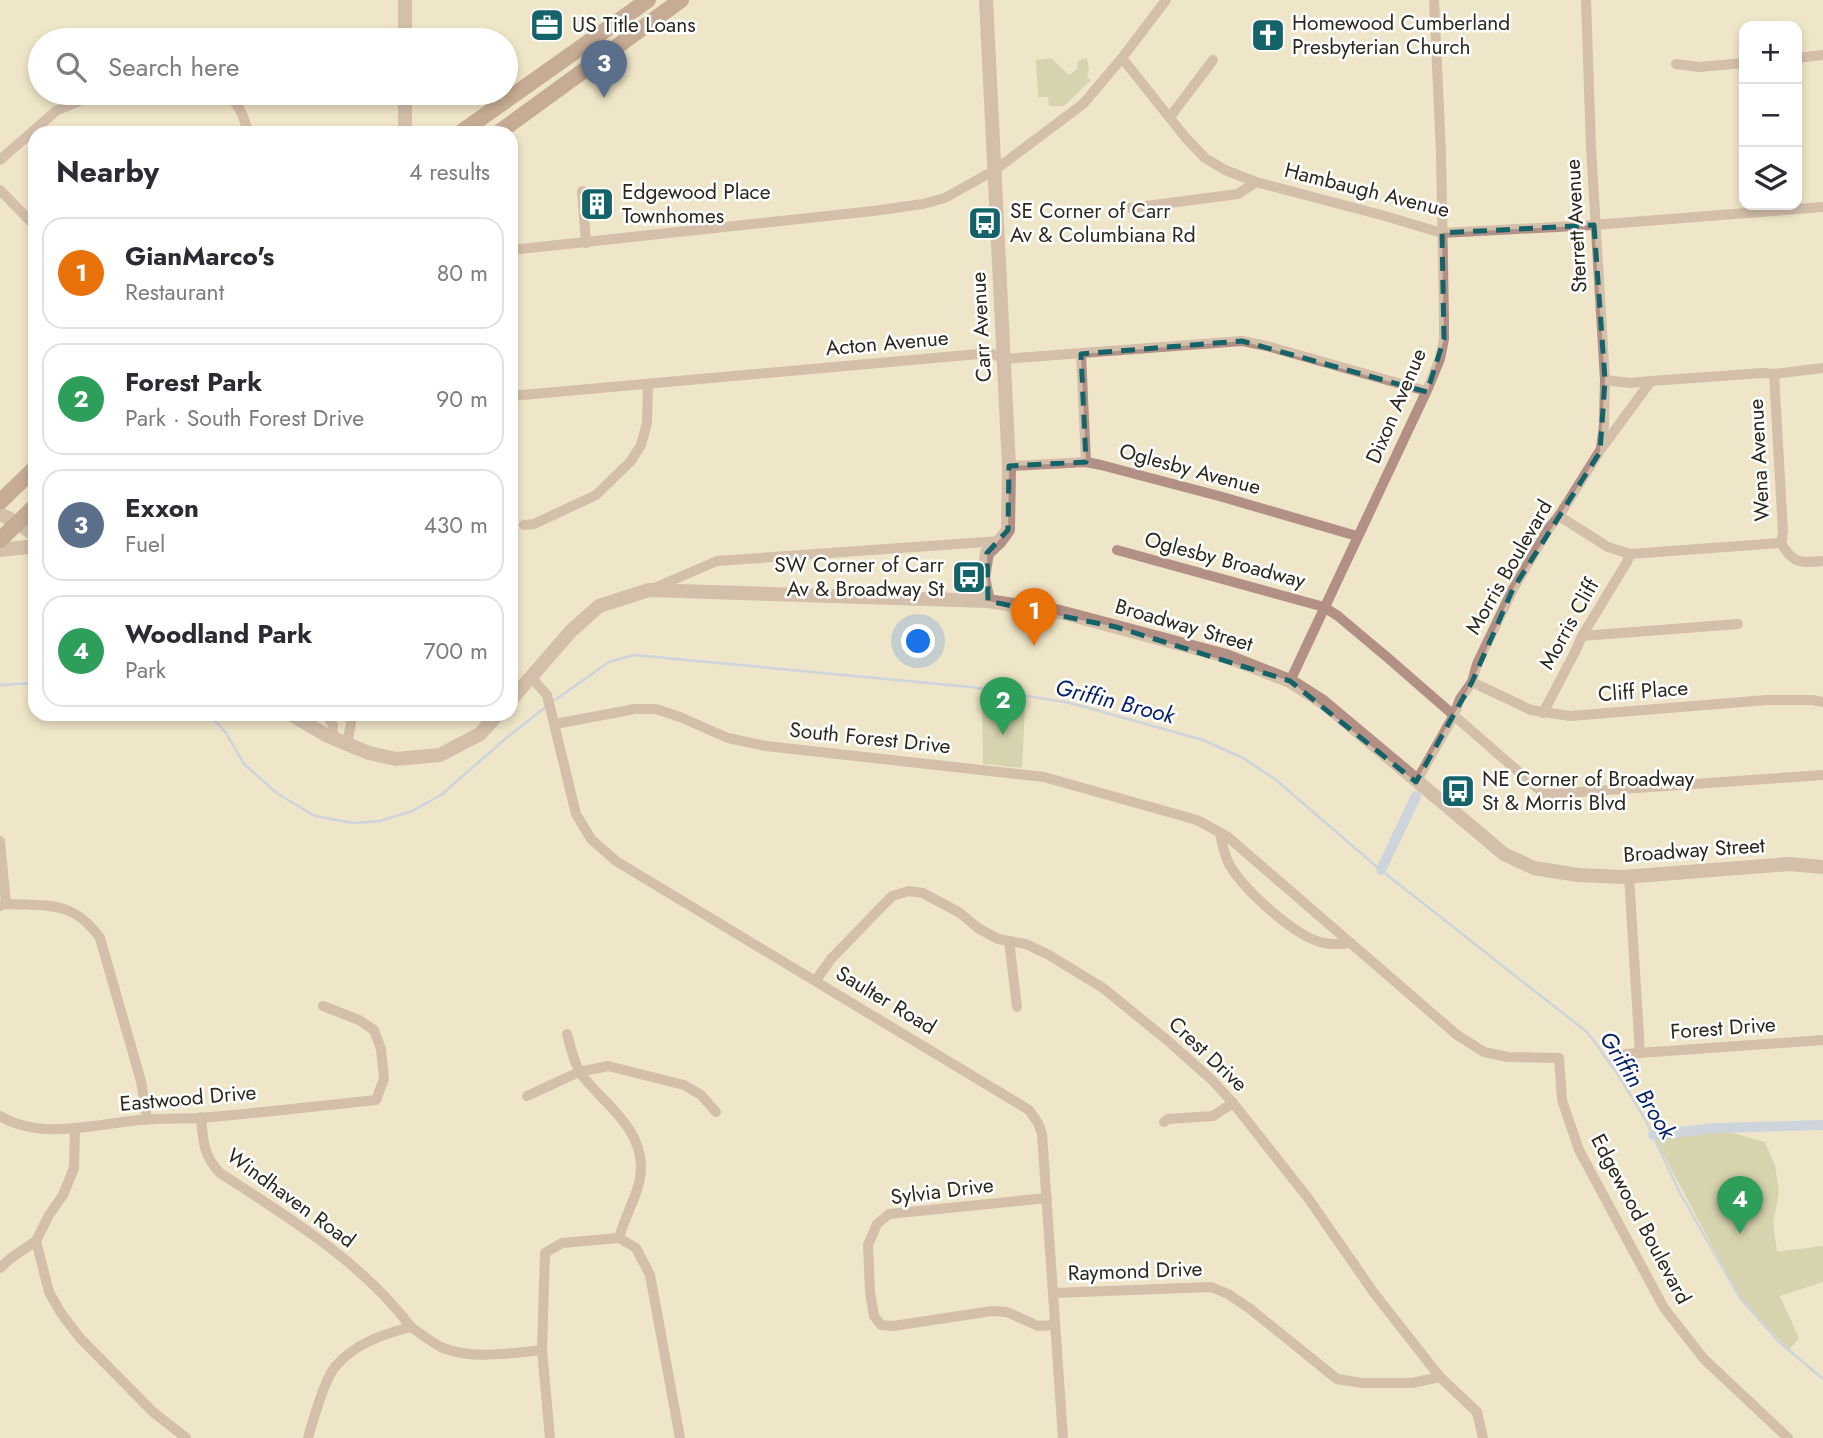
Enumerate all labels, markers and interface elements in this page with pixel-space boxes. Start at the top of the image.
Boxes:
office icon: US Title Loans [528,6,566,44]
place label: Homewood Cumberland Presbyterian Church [1292,8,1510,62]
place label: US Title Loans [572,10,696,40]
church icon: Homewood Cumberland Presbyterian Church [1249,16,1287,54]
map controls [1739,21,1802,210]
button: + [1739,21,1802,84]
search box [28,28,518,105]
pin: 3 [581,40,627,98]
icon: search [52,48,90,86]
text: Search here [108,48,240,86]
button: − [1739,84,1802,147]
button: layers [1739,147,1802,210]
text: Nearby [56,150,159,193]
text: 4 results [409,155,490,189]
street label: Hambaugh Avenue [1281,155,1453,225]
street label: Sterrett Avenue [1558,158,1594,294]
place label: Edgewood Place Townhomes [622,177,771,231]
building icon: Edgewood Place Townhomes [578,185,616,223]
place label: SE Corner of Carr Av & Columbiana Rd [1010,196,1196,250]
bus stop icon: SE Corner of Carr Av & Columbiana Rd [966,204,1004,242]
text: GianMarco's [125,237,274,275]
text: 1 [75,256,87,290]
text: 80 m [437,256,488,290]
street label: Carr Avenue [963,271,999,383]
text: Restaurant [125,275,224,309]
street label: Acton Avenue [824,323,950,363]
street label: Dixon Avenue [1358,344,1434,468]
text: Forest Park [125,363,262,401]
text: 2 [73,382,89,416]
text: 90 m [436,382,488,416]
street label: Wena Avenue [1741,398,1777,522]
text: Park · South Forest Drive [125,401,364,435]
street label: Oglesby Avenue [1116,436,1264,502]
text: Exxon [125,489,199,527]
street label: Morris Boulevard [1458,494,1560,640]
text: 3 [74,508,88,542]
text: 430 m [423,508,488,542]
street label: Oglesby Broadway [1141,524,1310,596]
text: Fuel [125,527,165,561]
place label: SW Corner of Carr Av & Broadway St [774,550,945,604]
bus stop icon: SW Corner of Carr Av & Broadway St [950,558,988,596]
street label: Morris Cliff [1532,572,1607,675]
pin: 1 [1011,588,1057,646]
street label: Broadway Street [1112,591,1256,659]
text: Woodland Park [125,615,312,653]
your location [901,624,935,658]
text: 4 [73,634,89,668]
text: 700 m [423,634,488,668]
text: Park [125,653,166,687]
water label: Griffin Brook [1052,670,1179,733]
street label: Cliff Place [1597,673,1689,709]
pin: 2 [980,677,1026,735]
street label: South Forest Drive [788,715,952,761]
place label: NE Corner of Broadway St & Morris Blvd [1482,764,1695,818]
bus stop icon: NE Corner of Broadway St & Morris Blvd [1439,772,1477,810]
street label: Broadway Street [1622,830,1766,870]
street label: Saulter Road [830,958,942,1042]
street label: Crest Drive [1162,1009,1254,1099]
street label: Forest Drive [1669,1009,1777,1047]
water label: Griffin Brook [1591,1024,1685,1147]
street label: Eastwood Drive [118,1077,258,1119]
street label: Edgewood Boulevard [1583,1128,1699,1310]
street label: Windhaven Road [220,1141,362,1255]
street label: Sylvia Drive [889,1170,995,1212]
pin: 4 [1717,1176,1763,1234]
street label: Raymond Drive [1067,1254,1203,1288]

